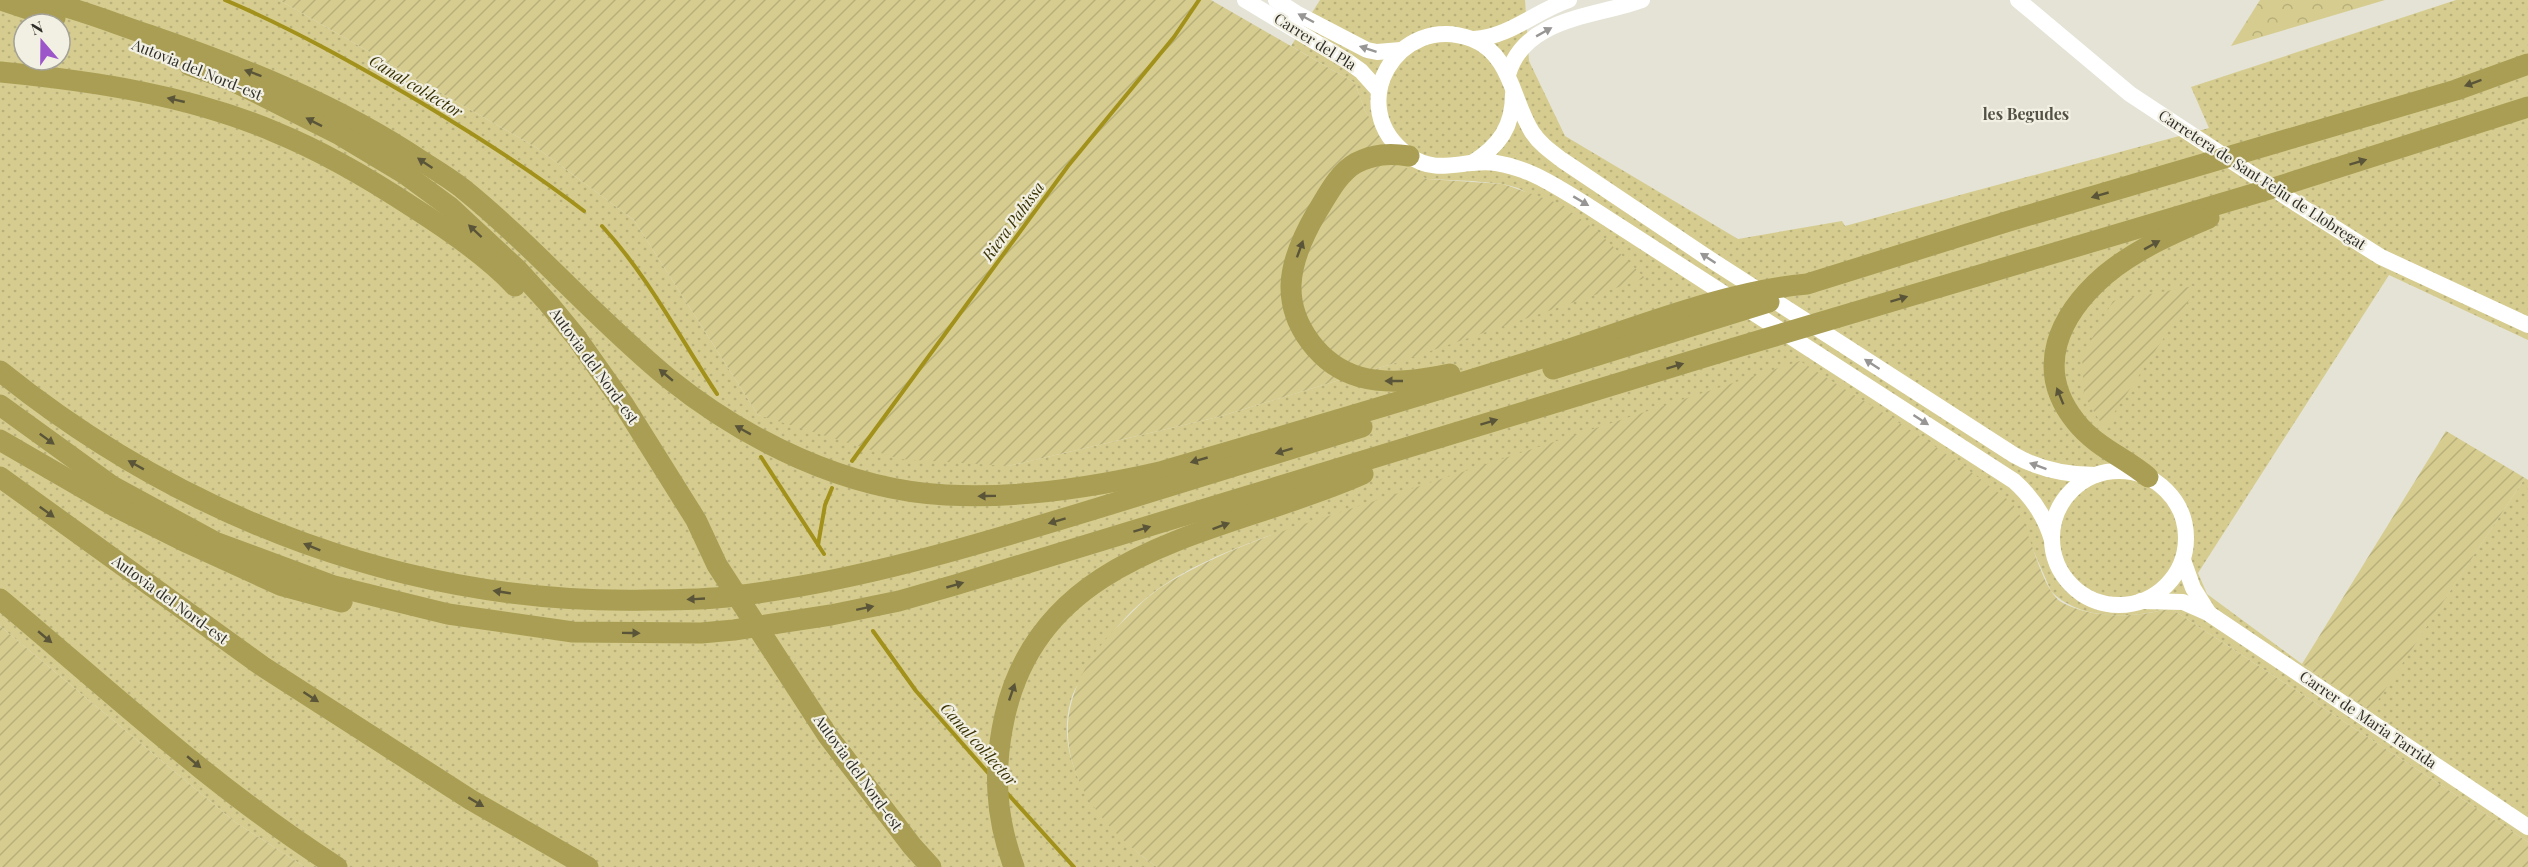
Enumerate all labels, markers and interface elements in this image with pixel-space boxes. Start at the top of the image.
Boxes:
street label: Carrer del Pla [1271,8,1361,75]
north arrow [12,12,72,72]
one-way arrow [1298,13,1315,23]
text: N [28,15,46,39]
one-way arrow [1536,27,1553,37]
street label: Autovia del Nord-est [128,33,266,105]
one-way arrow [1359,44,1377,53]
water label: Canal col·lector [366,50,468,122]
one-way arrow [244,67,262,77]
one-way arrow [2464,79,2482,89]
one-way arrow [167,95,186,105]
district label: les Begudes [1983,103,2069,124]
street label: Carretera de Sant Feliu de Llobregat [2155,104,2371,254]
one-way arrow [306,117,323,127]
one-way arrow [2349,156,2367,166]
one-way arrow [417,158,433,169]
water label: Riera Pahissa [976,177,1048,265]
one-way arrow [2091,191,2109,200]
one-way arrow [1573,196,1590,206]
one-way arrow [468,225,483,238]
one-way arrow [1295,240,1305,258]
one-way arrow [2144,240,2161,250]
one-way arrow [1701,252,1717,264]
one-way arrow [1890,294,1908,303]
street label: Autovia del Nord-est [545,303,644,428]
one-way arrow [1864,358,1880,369]
one-way arrow [1666,361,1684,370]
one-way arrow [659,369,674,382]
one-way arrow [1385,376,1404,386]
one-way arrow [2055,387,2064,405]
one-way arrow [1913,415,1929,426]
one-way arrow [1480,417,1498,427]
one-way arrow [734,425,751,435]
one-way arrow [39,433,55,445]
one-way arrow [1275,447,1293,456]
one-way arrow [1190,456,1208,465]
one-way arrow [127,460,144,470]
one-way arrow [2029,461,2047,471]
one-way arrow [977,491,996,500]
one-way arrow [39,506,55,518]
one-way arrow [1048,516,1066,526]
one-way arrow [1212,521,1230,531]
one-way arrow [1133,524,1151,533]
one-way arrow [303,542,321,552]
street label: Autovia del Nord-est [108,550,233,648]
one-way arrow [946,580,964,589]
one-way arrow [492,587,511,596]
one-way arrow [687,594,706,603]
one-way arrow [856,603,875,612]
one-way arrow [622,629,641,638]
one-way arrow [37,630,53,643]
street label: Carrer de Maria Tarrida [2296,666,2441,773]
one-way arrow [1007,683,1017,701]
one-way arrow [303,691,319,702]
water label: Canal col·lector [936,698,1023,791]
street label: Autovia del Nord-est [809,710,908,835]
one-way arrow [186,755,201,768]
one-way arrow [468,797,484,808]

